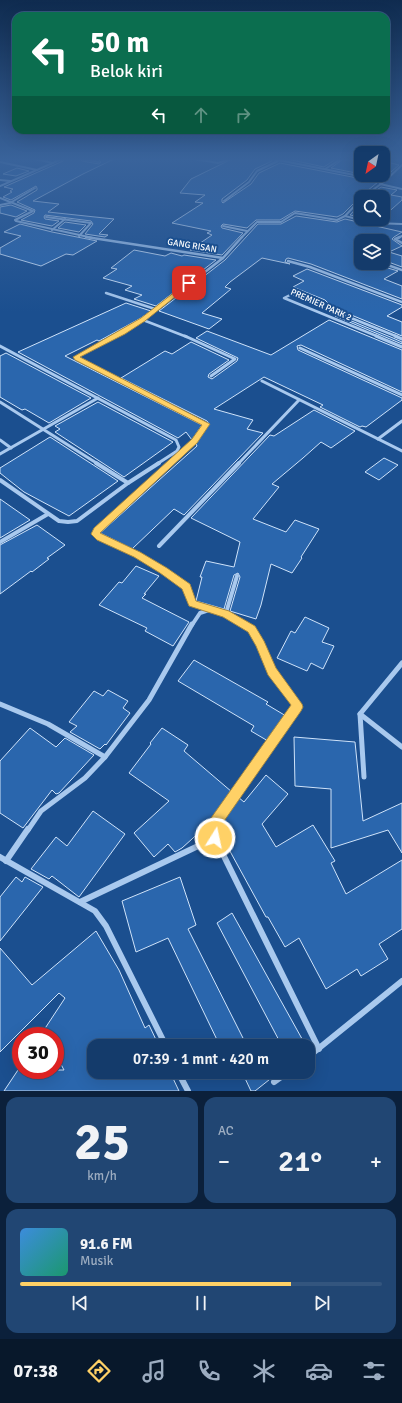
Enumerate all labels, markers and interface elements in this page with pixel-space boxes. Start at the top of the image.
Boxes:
text: 50 m [90,26,149,60]
icon: left [24,28,76,80]
text: Belok kiri [90,60,163,82]
icon: left [148,104,170,126]
icon: ahead [190,104,212,126]
icon: right [232,104,254,126]
north arrow [354,146,390,182]
map controls [354,146,390,270]
button: search [354,190,390,226]
button: layers [354,234,390,270]
street label: GANG RISAN [167,237,217,255]
pin [172,266,206,300]
icon: arrive [178,272,200,294]
street label: PREMIER PARK 2 [289,287,353,323]
position arrow [194,817,236,859]
speed limit sign: 30 [12,1027,64,1079]
text: 07:39 · 1 mnt · 420 m [133,1050,269,1068]
text: 25 [74,1110,130,1174]
text: AC [218,1123,234,1139]
text: 21° [278,1143,322,1180]
text: − [218,1148,230,1175]
text: + [370,1148,382,1175]
text: km/h [87,1168,117,1184]
text: 91.6 FM [80,1235,132,1253]
text: Musik [80,1253,113,1269]
icon: previous [69,1292,91,1314]
icon: pause [190,1292,212,1314]
icon: next [311,1292,333,1314]
icon: directions [85,1357,113,1385]
icon: music [140,1357,168,1385]
icon: phone [195,1357,223,1385]
icon: climate [250,1357,278,1385]
icon: car [305,1357,333,1385]
icon: filters [360,1357,388,1385]
text: 07:38 [14,1360,58,1382]

